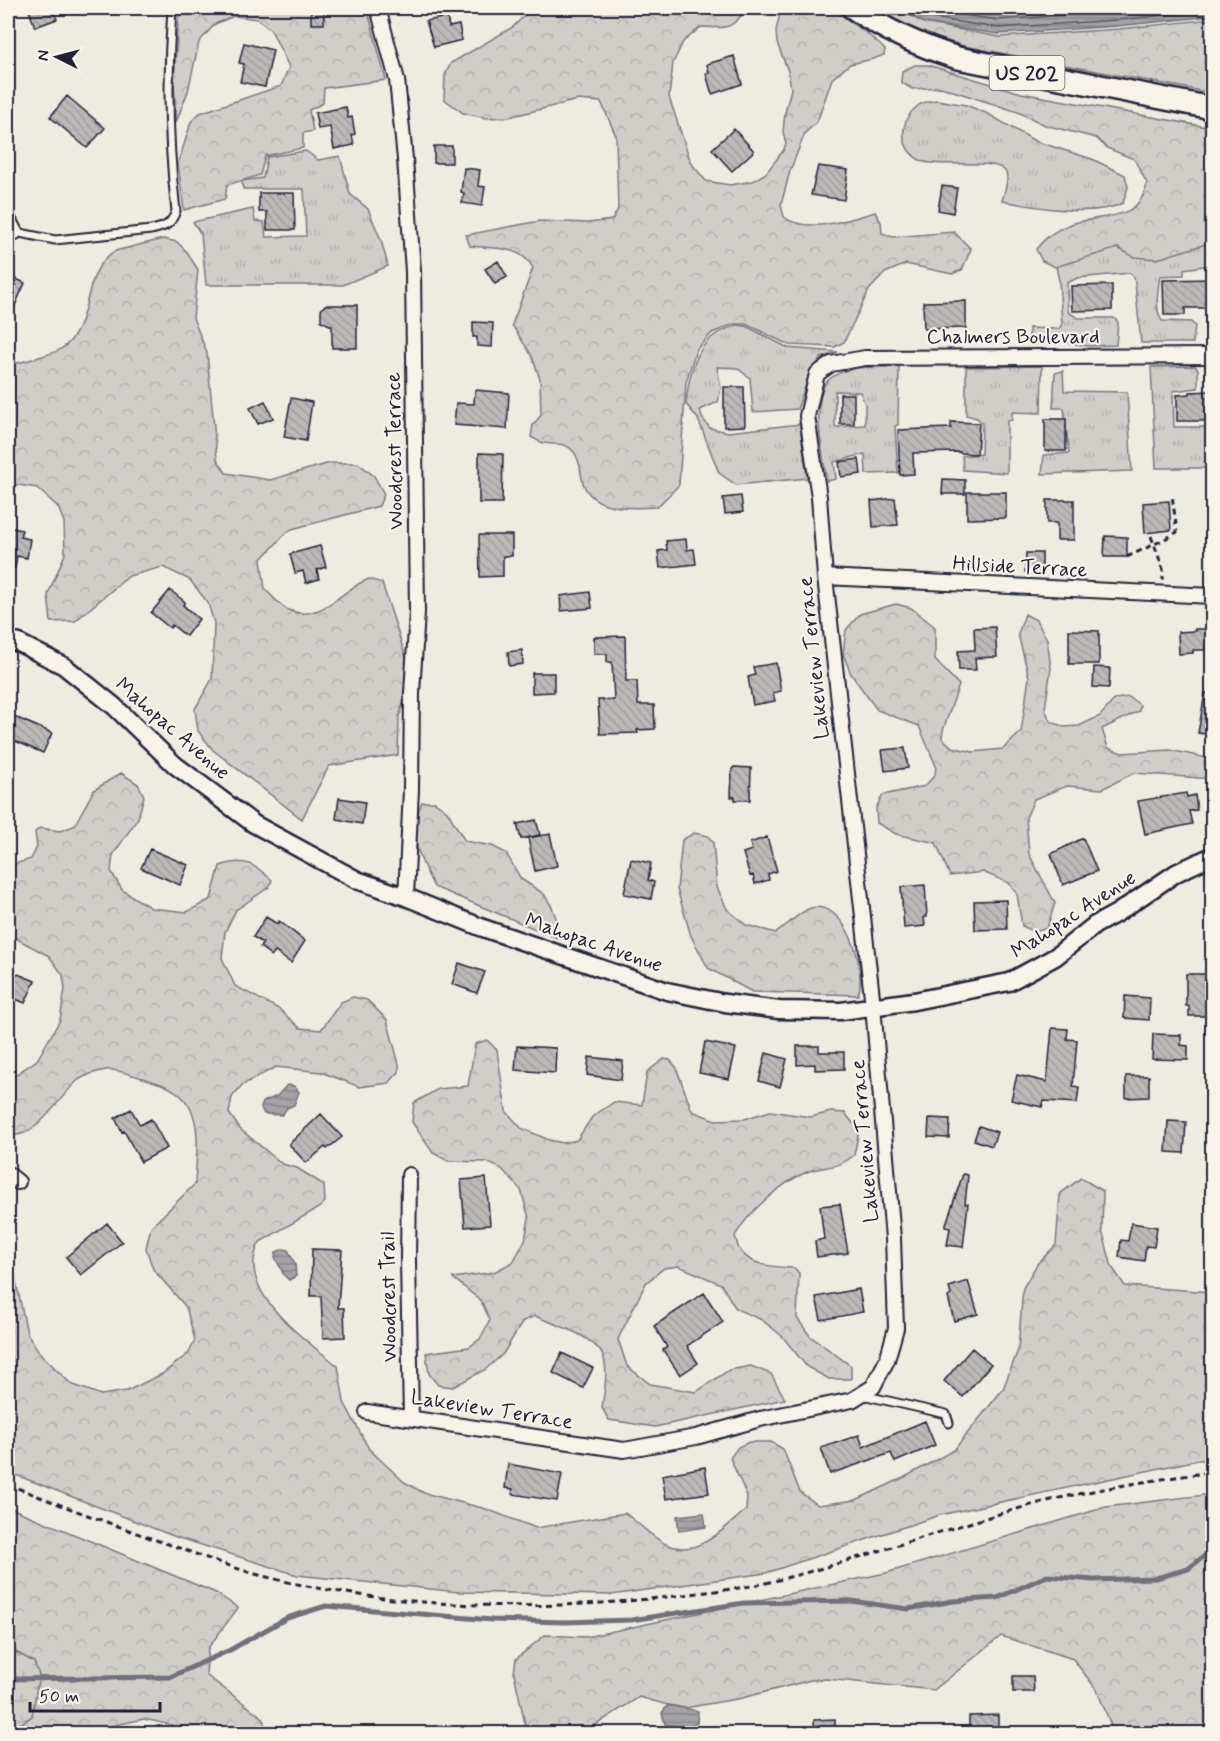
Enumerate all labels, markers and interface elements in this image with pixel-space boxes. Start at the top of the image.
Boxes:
north arrow [27,27,87,87]
text: N [33,49,55,62]
road number: US 202 [990,56,1064,90]
street label: Chalmers Boulevard [926,323,1100,351]
street label: Woodcrest Terrace [380,372,410,530]
street label: Hillside Terrace [952,549,1088,585]
street label: Lakeview Terrace [792,575,836,741]
street label: Mahopac Avenue [109,671,236,786]
street label: Mahopac Avenue [1006,864,1141,966]
street label: Mahopac Avenue [521,906,666,980]
street label: Lakeview Terrace [844,1058,886,1224]
street label: Woodcrest Trail [374,1232,404,1362]
street label: Lakeview Terrace [409,1383,575,1437]
scale bar [30,1675,160,1713]
text: 50 m [39,1685,79,1709]

